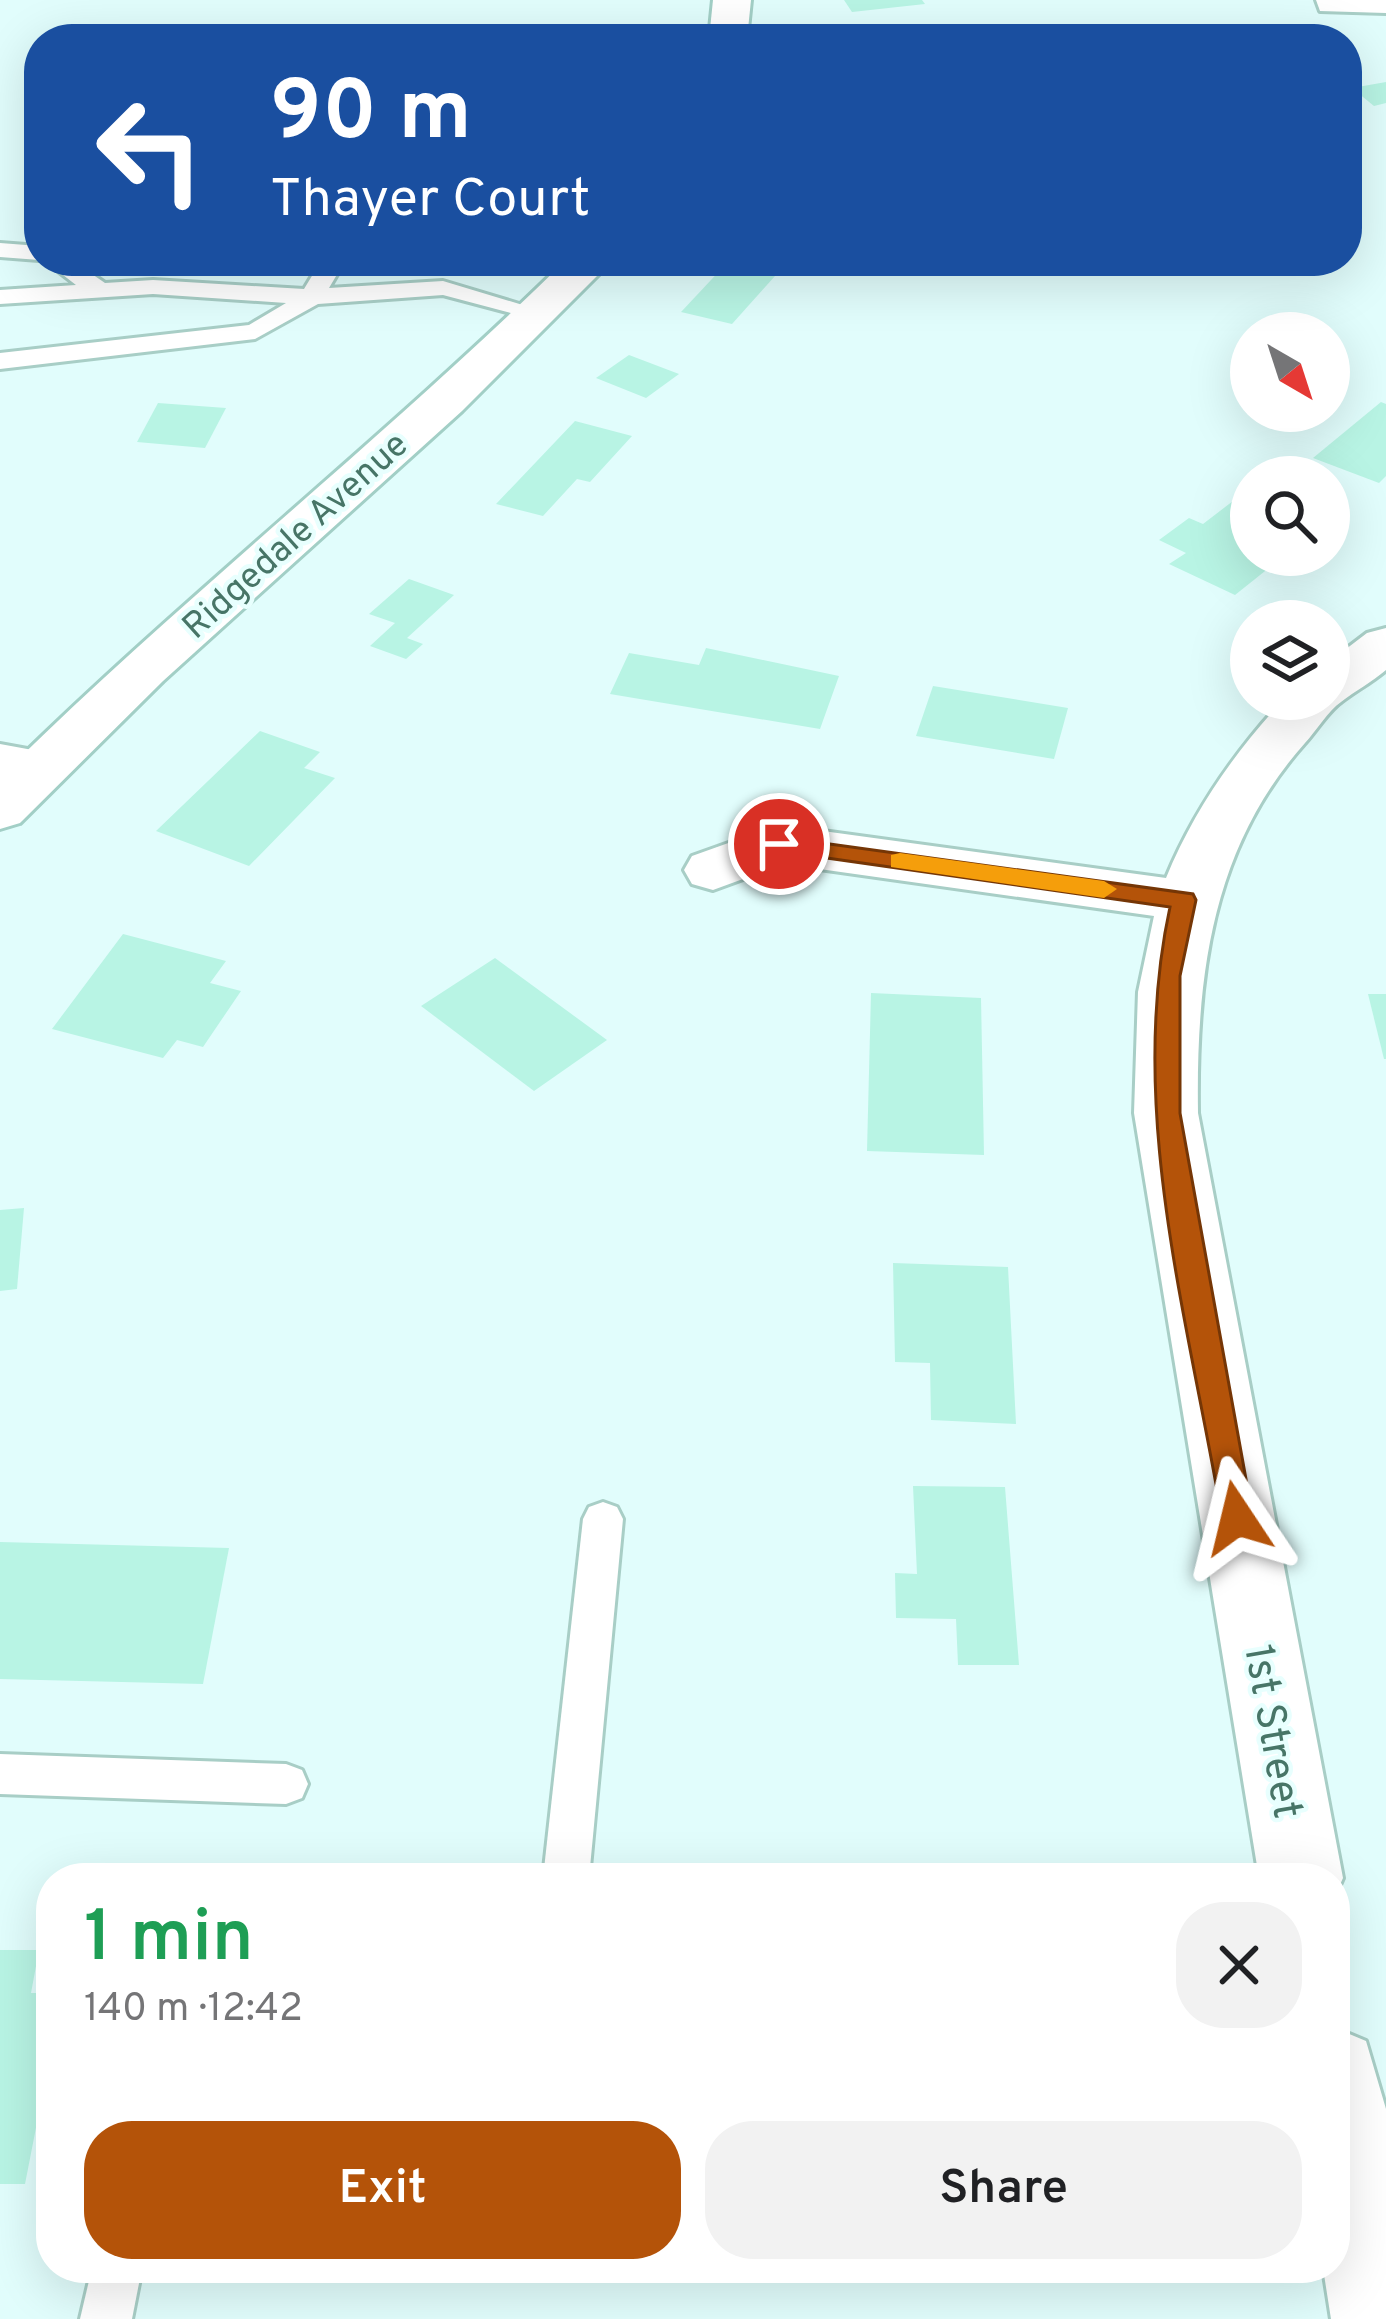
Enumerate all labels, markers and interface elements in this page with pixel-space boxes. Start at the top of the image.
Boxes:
text: 90 m [270,63,472,169]
icon: left [72,72,228,228]
text: Thayer Court [270,167,590,236]
north arrow [1230,312,1350,432]
map controls [1230,312,1350,720]
street label: Ridgedale Avenue [174,423,419,651]
button: search [1230,456,1350,576]
button: layers [1230,600,1350,720]
pin [728,793,830,895]
icon: arrive [746,811,812,877]
position arrow [1174,1455,1300,1581]
street label: 1st Street [1229,1641,1312,1823]
text: 1 min [84,1895,254,1987]
button: close [1176,1902,1302,2028]
text: 140 m · 12:42 [84,1986,303,2035]
button: Exit [84,2121,681,2259]
button: Share [705,2121,1302,2259]

